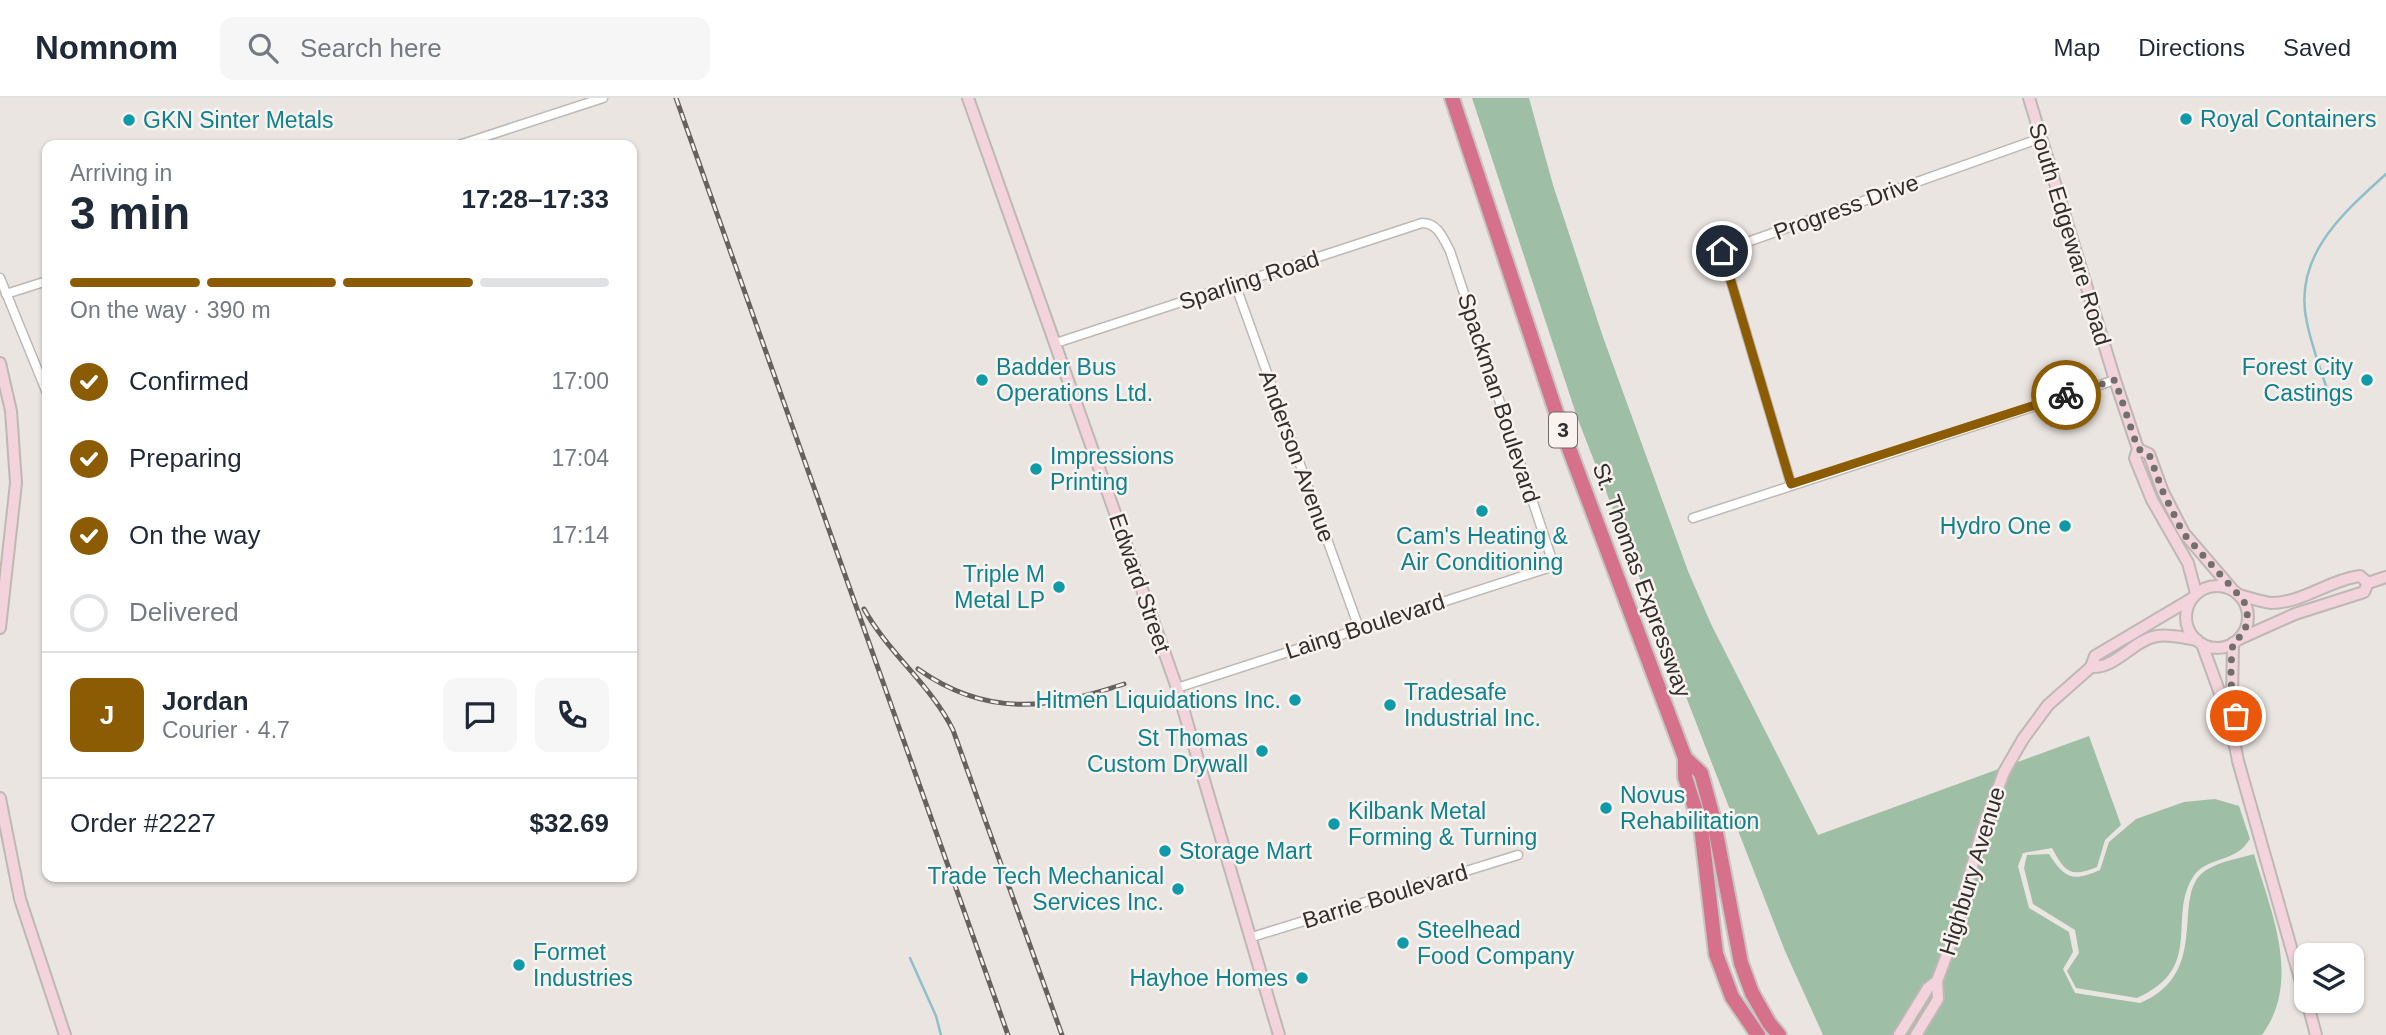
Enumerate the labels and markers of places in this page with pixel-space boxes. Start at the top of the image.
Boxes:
place label: Royal Containers [2200,106,2376,132]
place label: GKN Sinter Metals [143,107,333,133]
marker: Royal Containers [2178,111,2194,127]
marker: GKN Sinter Metals [121,112,137,128]
pin [1692,221,1752,281]
place label: Badder Bus Operations Ltd. [996,354,1153,406]
place label: Forest City Castings [2242,354,2353,406]
marker: Badder Bus Operations Ltd. [974,372,990,388]
marker: Forest City Castings [2359,372,2375,388]
place label: Impressions Printing [1050,443,1174,495]
marker: Impressions Printing [1028,461,1044,477]
marker: Cam's Heating & Air Conditioning [1474,503,1490,519]
place label: Hydro One [1940,513,2051,539]
marker: Hydro One [2057,518,2073,534]
place label: Cam's Heating & Air Conditioning [1396,523,1568,575]
place label: Triple M Metal LP [954,561,1045,613]
marker: Triple M Metal LP [1051,579,1067,595]
place label: Tradesafe Industrial Inc. [1404,679,1541,731]
pin [2206,686,2266,746]
place label: Hitmen Liquidations Inc. [1036,687,1281,713]
marker: Hitmen Liquidations Inc. [1287,692,1303,708]
marker: Tradesafe Industrial Inc. [1382,697,1398,713]
place label: St Thomas Custom Drywall [1087,725,1248,777]
marker: St Thomas Custom Drywall [1254,743,1270,759]
place label: Novus Rehabilitation [1620,782,1759,834]
place label: Kilbank Metal Forming & Turning [1348,798,1537,850]
marker: Novus Rehabilitation [1598,800,1614,816]
marker: Kilbank Metal Forming & Turning [1326,816,1342,832]
place label: Storage Mart [1179,838,1313,864]
marker: Storage Mart [1157,843,1173,859]
place label: Trade Tech Mechanical Services Inc. [927,863,1164,915]
marker: Trade Tech Mechanical Services Inc. [1170,881,1186,897]
place label: Steelhead Food Company [1417,917,1575,969]
marker: Steelhead Food Company [1395,935,1411,951]
place label: Formet Industries [533,939,633,991]
marker: Formet Industries [511,957,527,973]
place label: Hayhoe Homes [1129,965,1288,991]
marker: Hayhoe Homes [1294,970,1310,986]

